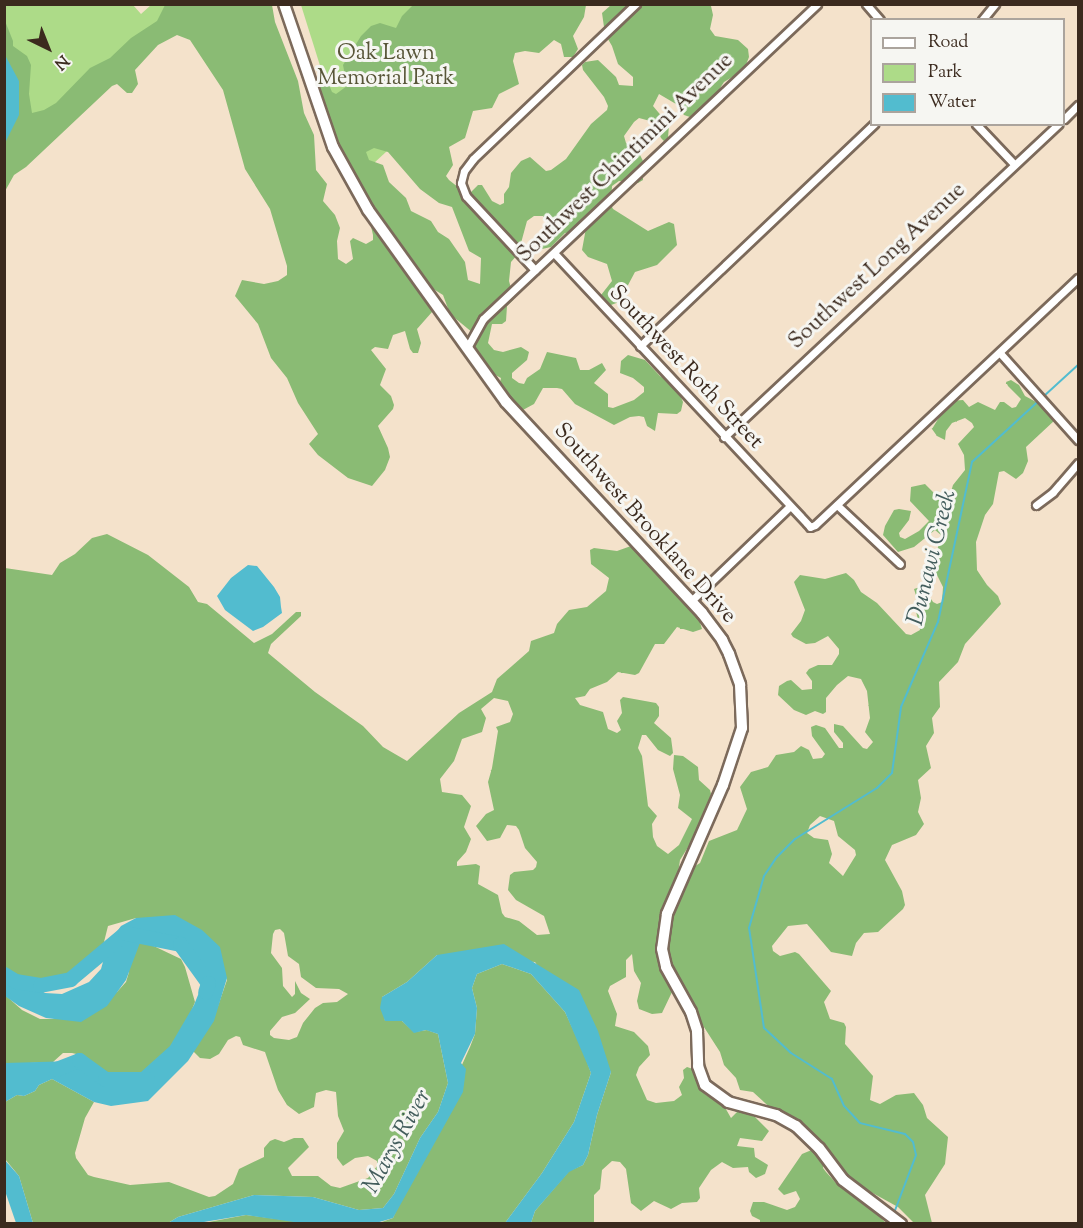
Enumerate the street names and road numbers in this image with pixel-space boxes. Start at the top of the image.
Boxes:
street label: Southwest Chintimini Avenue [512,49,740,269]
street label: Southwest Long Avenue [784,178,972,356]
street label: Southwest Roth Street [602,281,768,455]
street label: Southwest Brooklane Drive [547,419,741,629]

